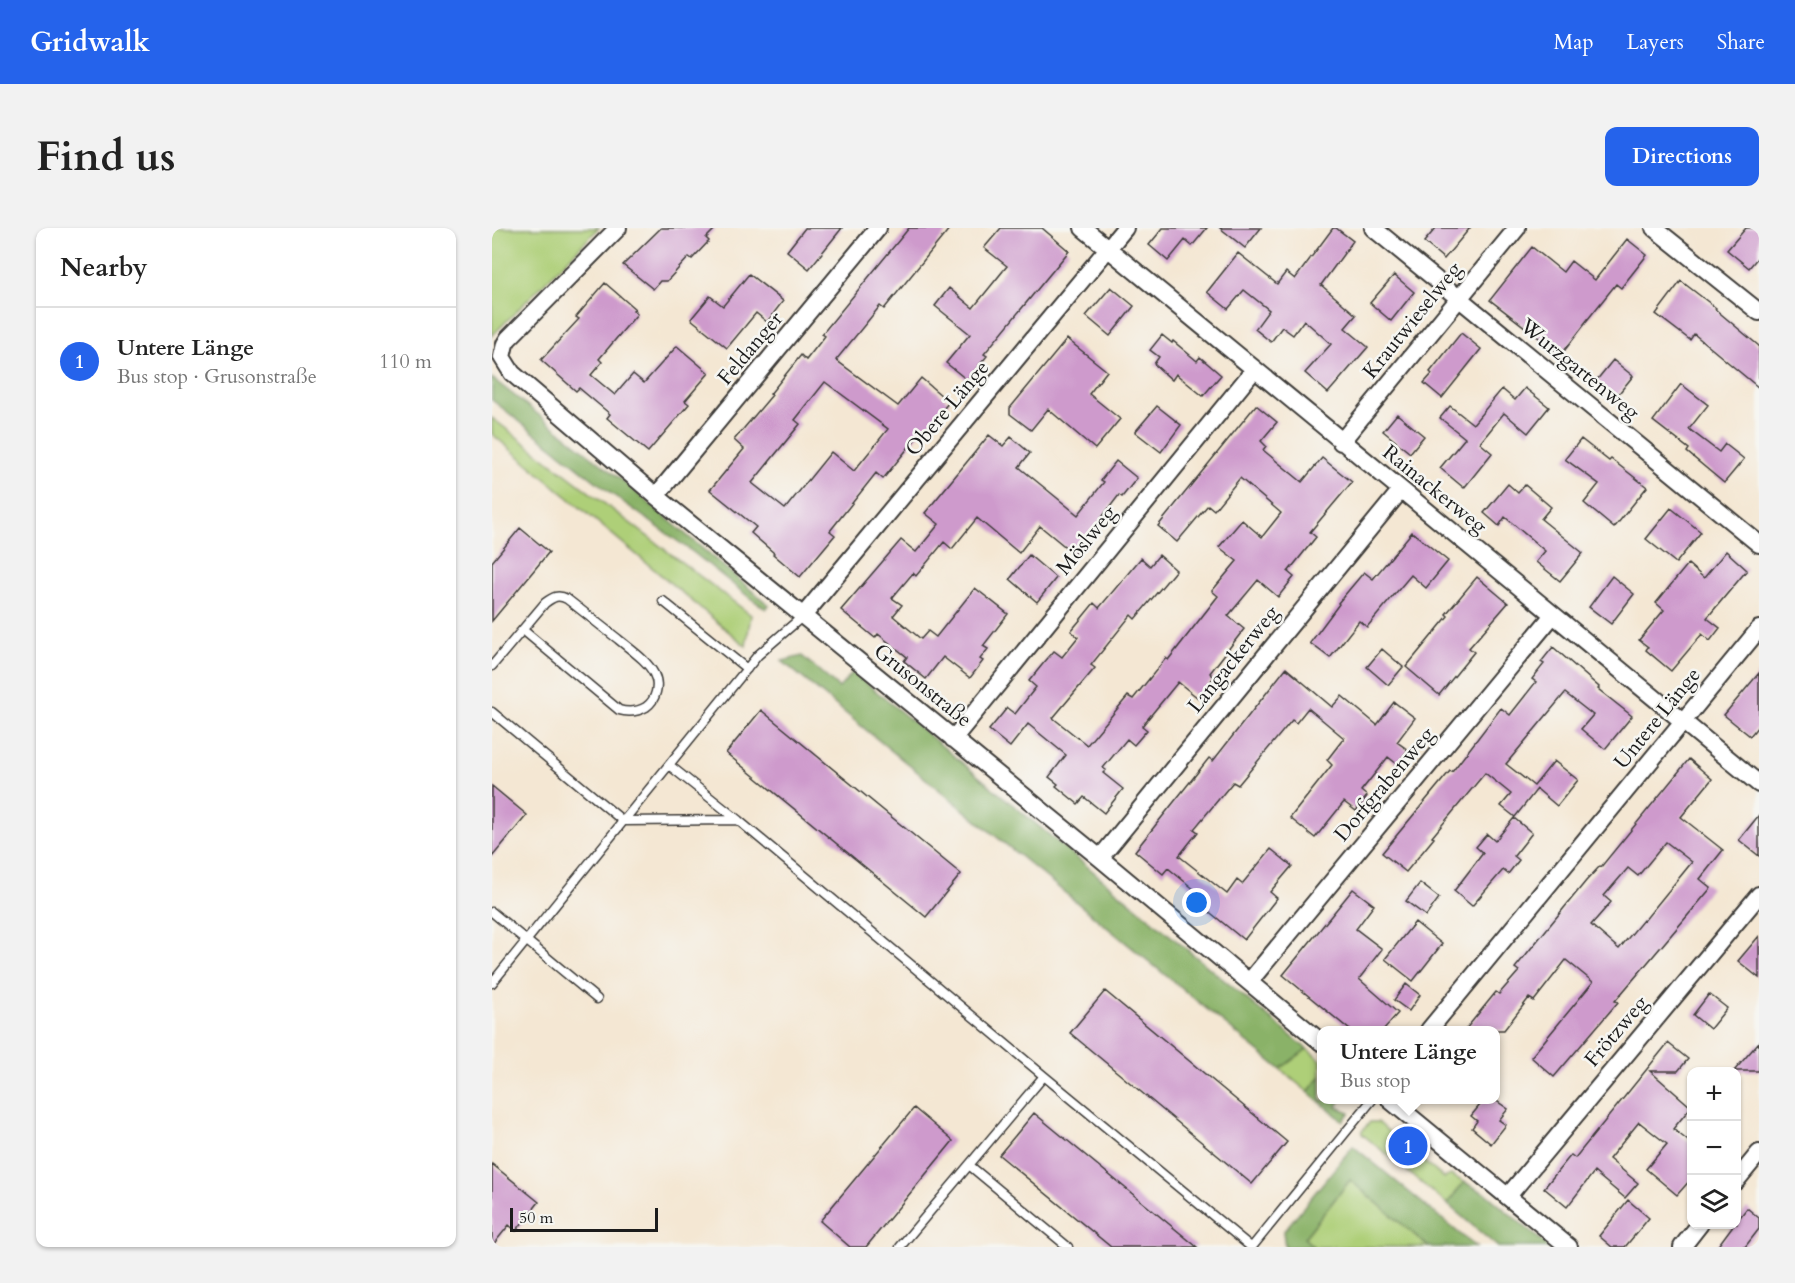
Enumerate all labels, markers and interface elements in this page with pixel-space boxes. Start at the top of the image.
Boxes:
text: Gridwalk [30,23,150,61]
text: Map [1554,28,1594,57]
text: Layers [1627,28,1684,57]
text: Share [1717,28,1765,57]
button: Directions [1605,127,1759,186]
text: Find us [36,128,176,185]
text: Nearby [60,250,148,285]
street label: Krautwieselweg [1356,256,1469,385]
street label: Feldanger [711,305,790,391]
street label: Wurzgartenweg [1513,311,1646,427]
text: Untere Länge [117,333,254,363]
text: 1 [74,348,85,375]
text: 110 m [379,348,432,375]
street label: Obere Länge [899,354,996,462]
text: Bus stop · Grusonstraße [117,363,317,390]
street label: Rainackerweg [1376,438,1493,541]
street label: Möslweg [1049,499,1123,581]
street label: Langackerweg [1181,599,1286,719]
street label: Grusonstraße [867,637,978,734]
street label: Untere Länge [1607,661,1707,775]
street label: Dorfgrabenweg [1328,720,1441,848]
your location [1182,888,1211,917]
street label: Frötzweg [1578,989,1655,1073]
popup [1317,1026,1500,1104]
text: Untere Länge [1340,1037,1477,1067]
text: Bus stop [1340,1067,1411,1094]
map controls [1687,1067,1741,1229]
button: + [1687,1067,1741,1121]
button: − [1687,1121,1741,1175]
pin: 1 [1388,1124,1428,1168]
button: layers [1687,1175,1741,1229]
scale bar [510,1205,658,1232]
text: 50 m [519,1207,553,1229]

